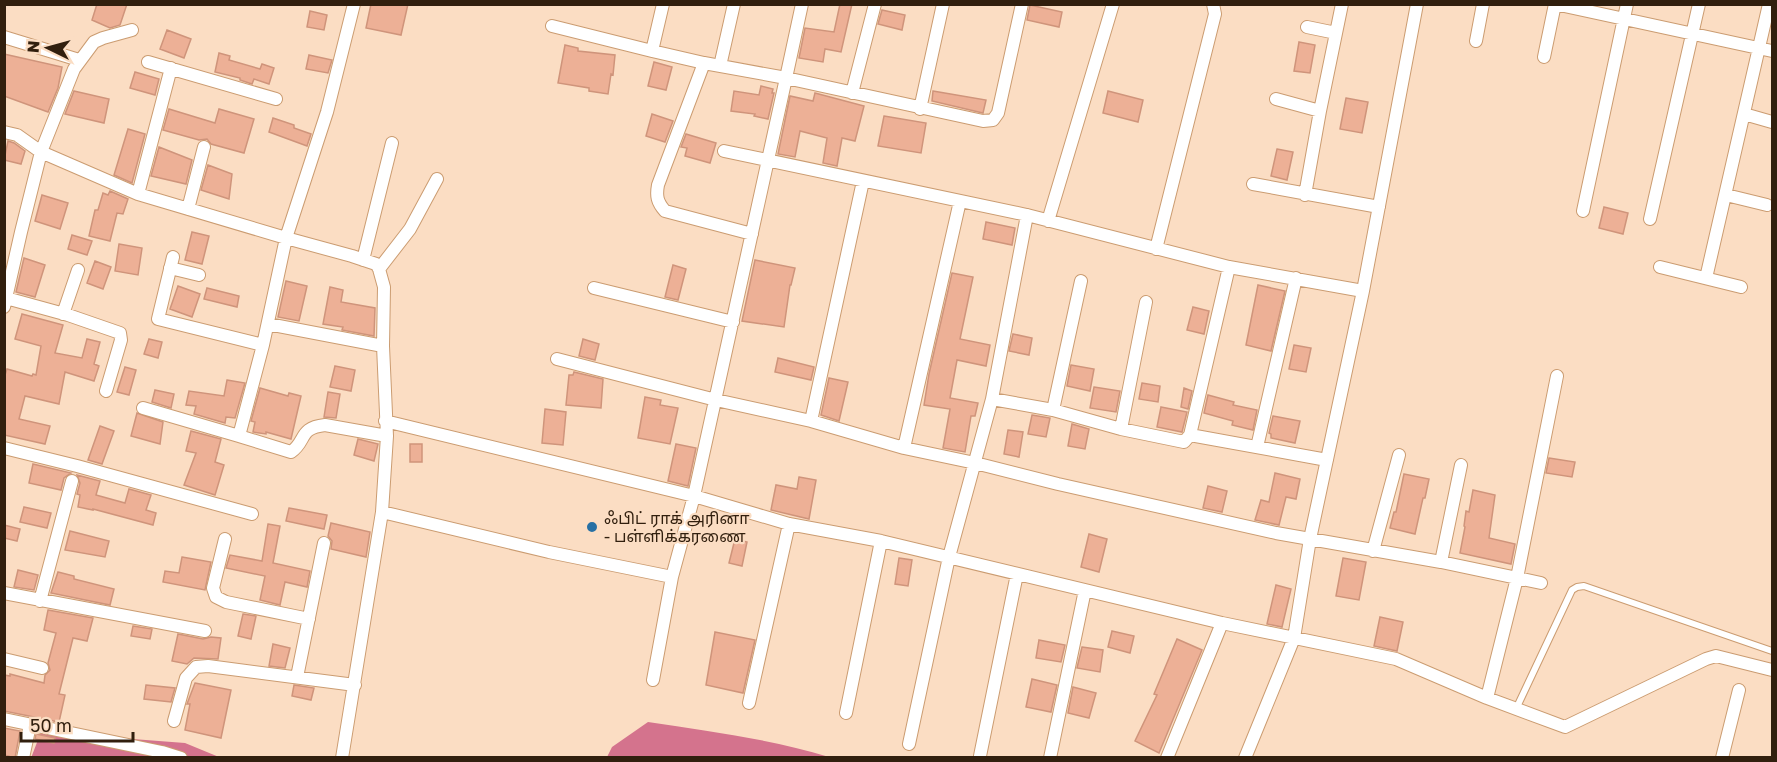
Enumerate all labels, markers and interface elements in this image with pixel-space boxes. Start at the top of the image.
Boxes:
north arrow [18,18,78,78]
text: N [23,40,44,54]
place label: ஃபிட் ராக் அரினா - பள்ளிக்கரணை [604,508,749,546]
marker: ஃபிட் ராக் அரினா - பள்ளிக்கரணை [585,520,599,534]
scale bar [21,705,134,743]
text: 50 m [30,714,72,736]

